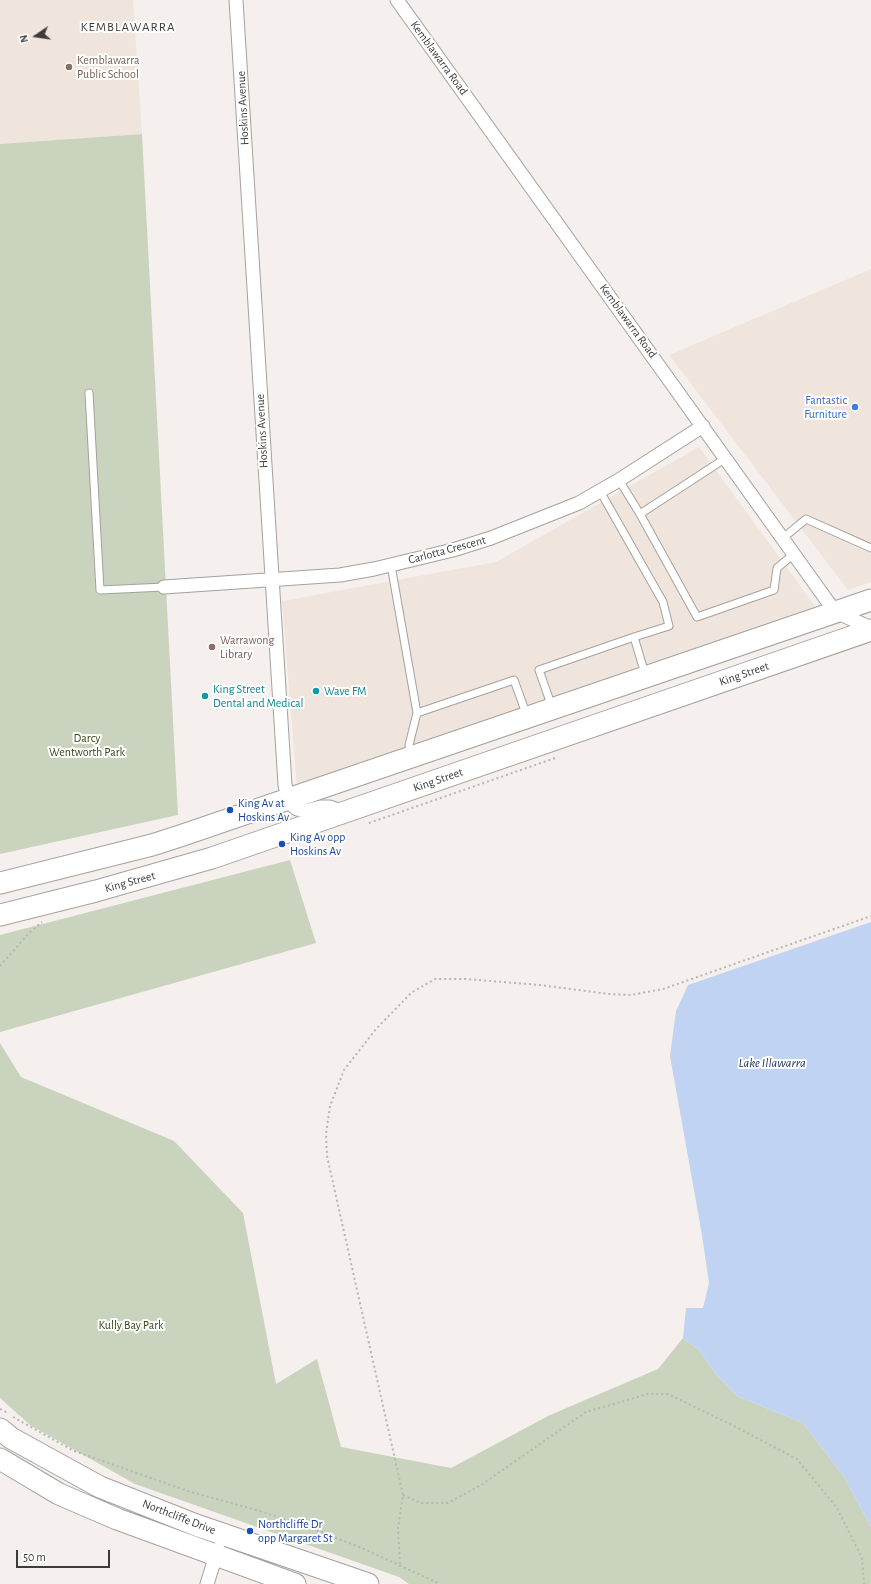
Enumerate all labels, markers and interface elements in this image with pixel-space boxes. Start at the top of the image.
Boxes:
north arrow [16,16,56,56]
street label: Kemblawarra Road [407,18,471,98]
district label: KEMBLAWARRA [80,19,176,35]
text: N [18,34,30,44]
place label: Kemblawarra Public School [77,53,139,81]
marker: Kemblawarra Public School [64,62,74,72]
street label: Hoskins Avenue [234,71,252,145]
street label: Kemblawarra Road [596,281,660,361]
place label: Fantastic Furniture [804,393,847,421]
street label: Hoskins Avenue [253,394,271,468]
marker: Fantastic Furniture [850,402,860,412]
street label: Carlotta Crescent [407,533,487,567]
place label: Warrawong Library [220,633,274,661]
marker: Warrawong Library [207,642,217,652]
street label: King Street [717,659,771,689]
place label: King Street Dental and Medical [213,682,303,710]
place label: Wave FM [324,684,366,698]
marker: Wave FM [311,686,321,696]
marker: King Street Dental and Medical [200,691,210,701]
park label: Darcy Wentworth Park [49,731,125,759]
street label: King Street [411,765,465,795]
place label: King Av at Hoskins Av [238,796,289,824]
marker: King Av at Hoskins Av [225,805,235,815]
place label: King Av opp Hoskins Av [290,830,345,858]
marker: King Av opp Hoskins Av [277,839,287,849]
street label: King Street [103,868,157,896]
water label: Lake Illawarra [738,1055,806,1071]
park label: Kully Bay Park [98,1318,164,1332]
street label: Northcliffe Drive [140,1496,218,1538]
place label: Northcliffe Dr opp Margaret St [258,1517,333,1545]
marker: Northcliffe Dr opp Margaret St [245,1526,255,1536]
scale bar [18,1542,112,1568]
text: 50 m [23,1551,46,1563]

